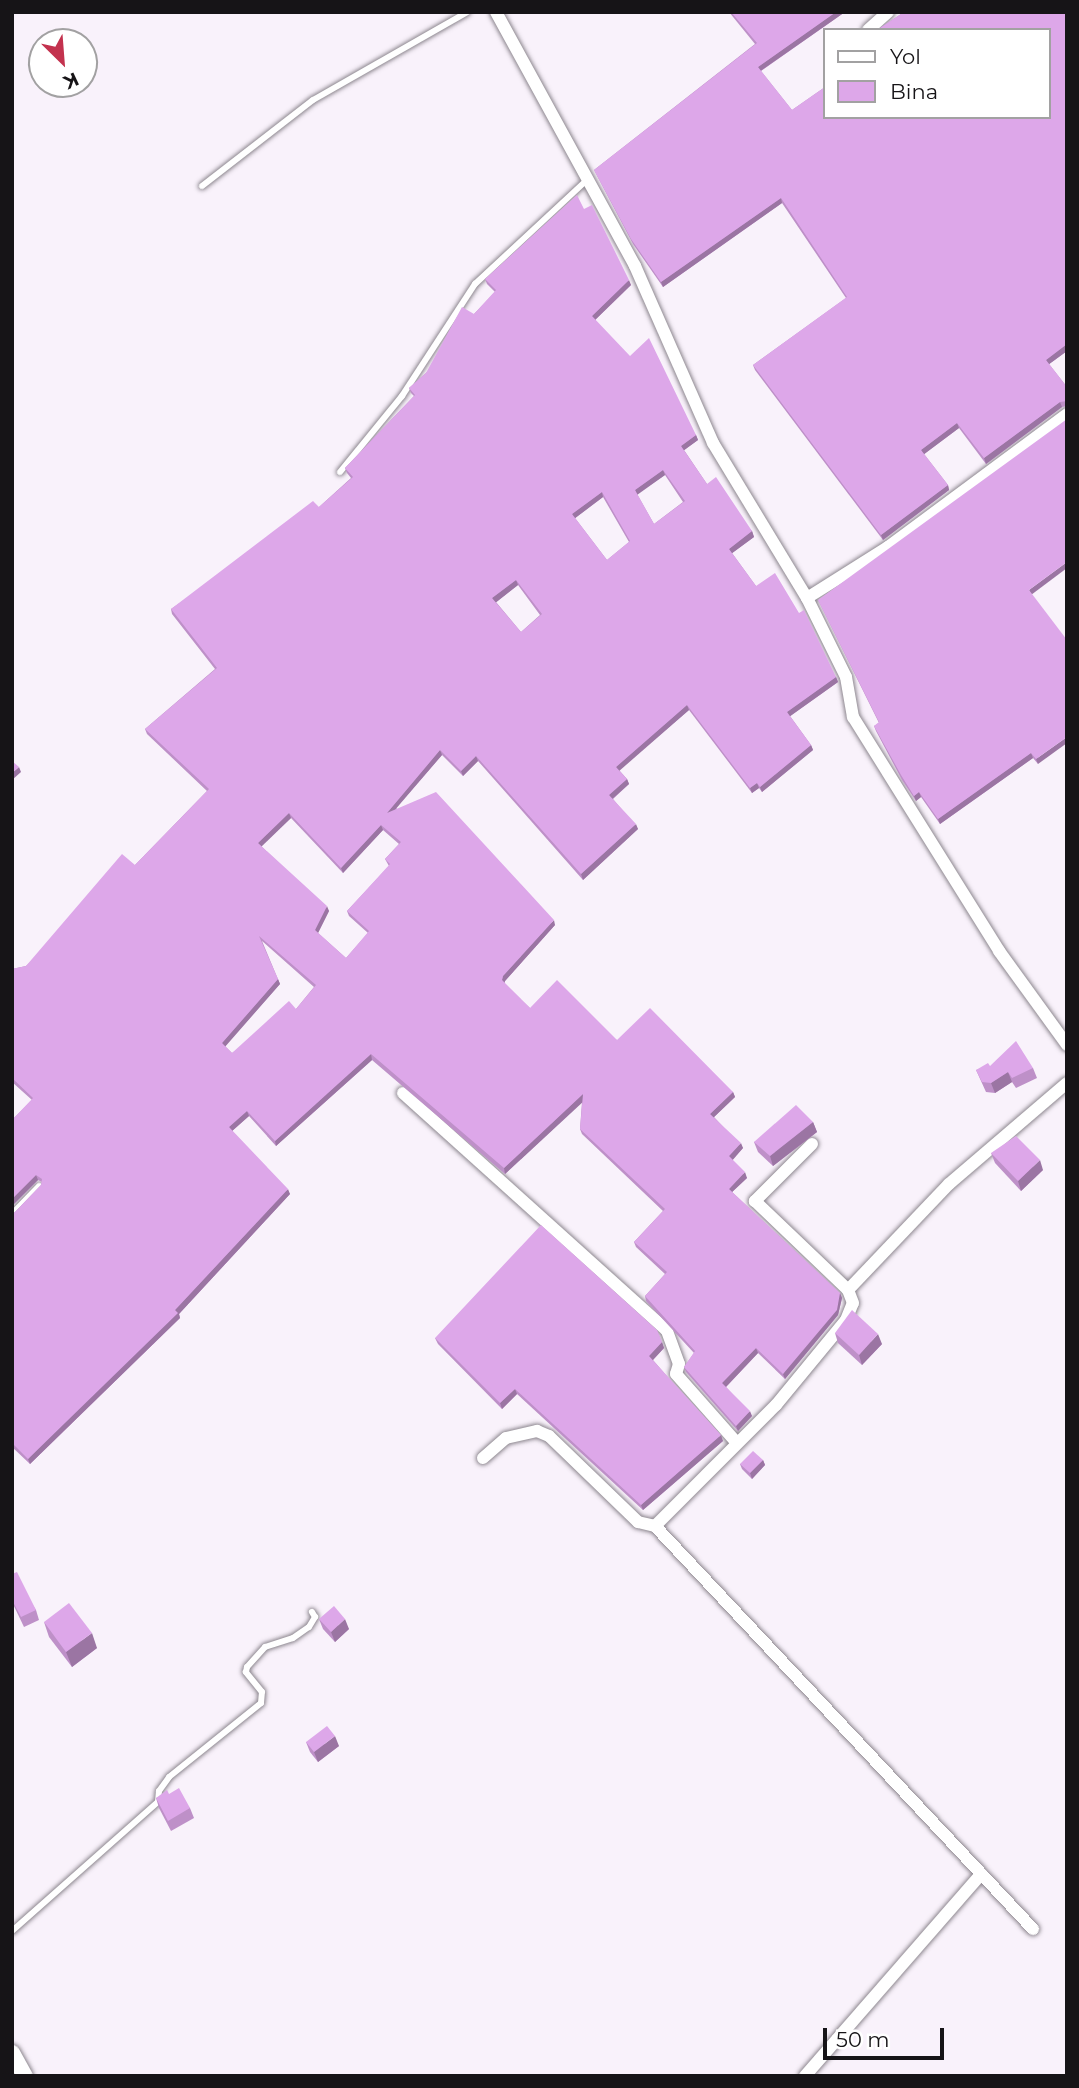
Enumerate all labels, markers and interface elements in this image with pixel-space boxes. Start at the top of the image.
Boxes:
north arrow [28,28,98,98]
legend [824,28,1051,119]
text: Yol [890,44,921,69]
text: K [60,67,82,94]
text: Bina [890,79,938,104]
scale bar [827,2014,948,2058]
text: 50 m [836,2027,890,2052]

